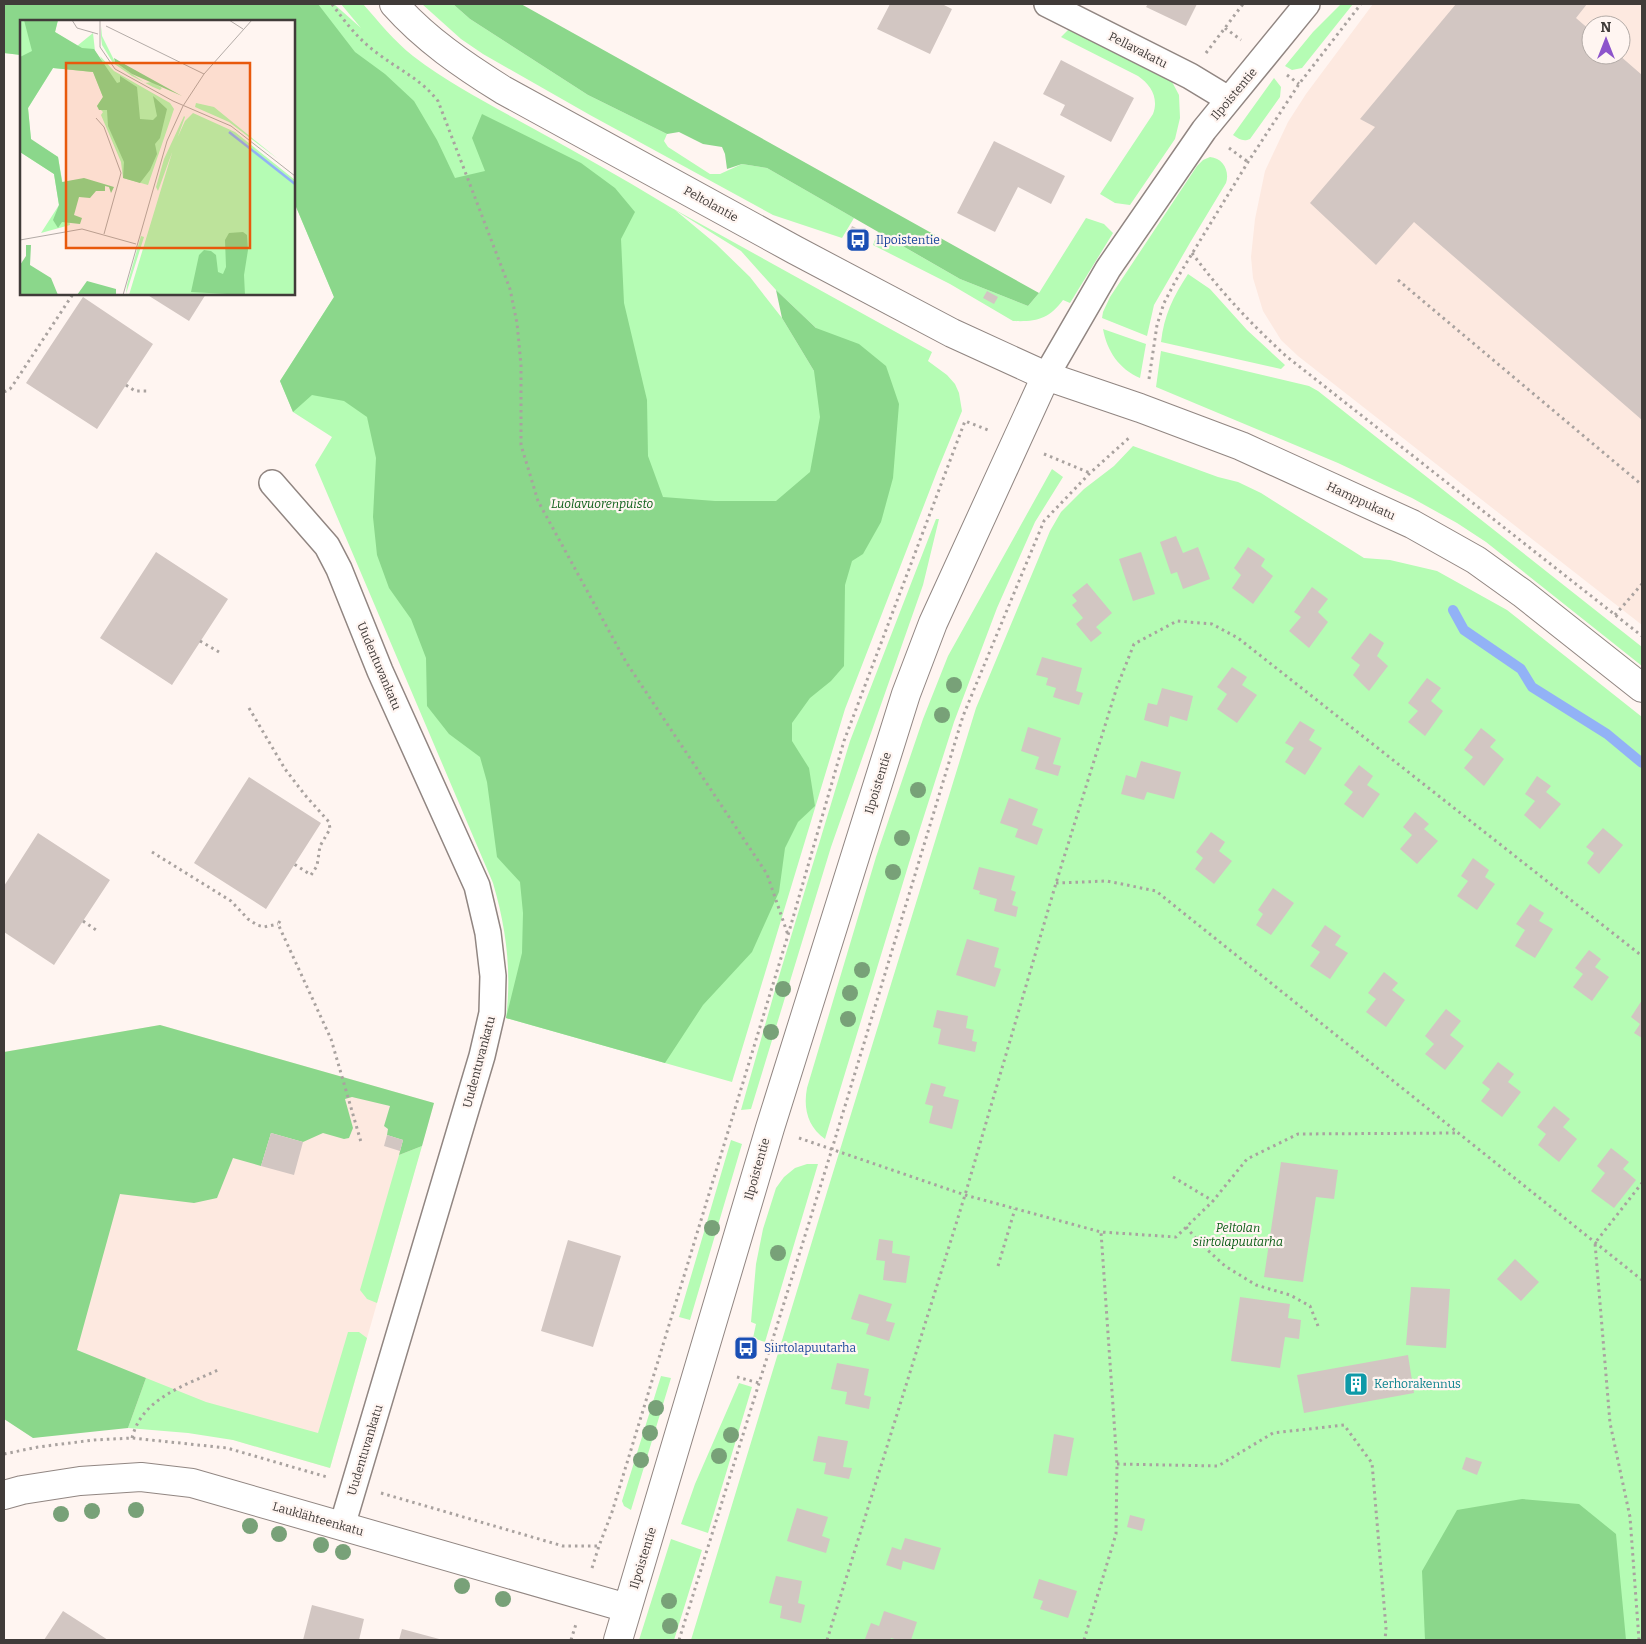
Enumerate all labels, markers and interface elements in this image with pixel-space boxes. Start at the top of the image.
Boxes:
north arrow [1581,15,1631,65]
text: N [1601,19,1612,36]
inset map [20,20,295,295]
street label: Pellavakatu [1106,29,1170,71]
street label: Ilpoistentie [1208,65,1260,123]
street label: Peltolantie [681,183,741,225]
bus stop icon: Ilpoistentie [845,227,871,253]
place label: Ilpoistentie [876,233,940,247]
street label: Hamppukatu [1325,479,1398,523]
park label: Luolavuorenpuisto [551,497,653,511]
street label: Uudentuvankatu [354,620,404,713]
street label: Ilpoistentie [862,750,894,816]
street label: Uudentuvankatu [460,1014,498,1109]
street label: Ilpoistentie [741,1136,773,1202]
park label: Peltolan siirtolapuutarha [1193,1221,1283,1249]
bus stop icon: Siirtolapuutarha [733,1335,759,1361]
place label: Siirtolapuutarha [764,1341,857,1355]
building icon: Kerhorakennus [1343,1371,1369,1397]
place label: Kerhorakennus [1374,1377,1461,1391]
street label: Uudentuvankatu [345,1402,386,1497]
street label: Lauklähteenkatu [271,1499,366,1539]
street label: Ilpoistentie [627,1525,659,1591]

